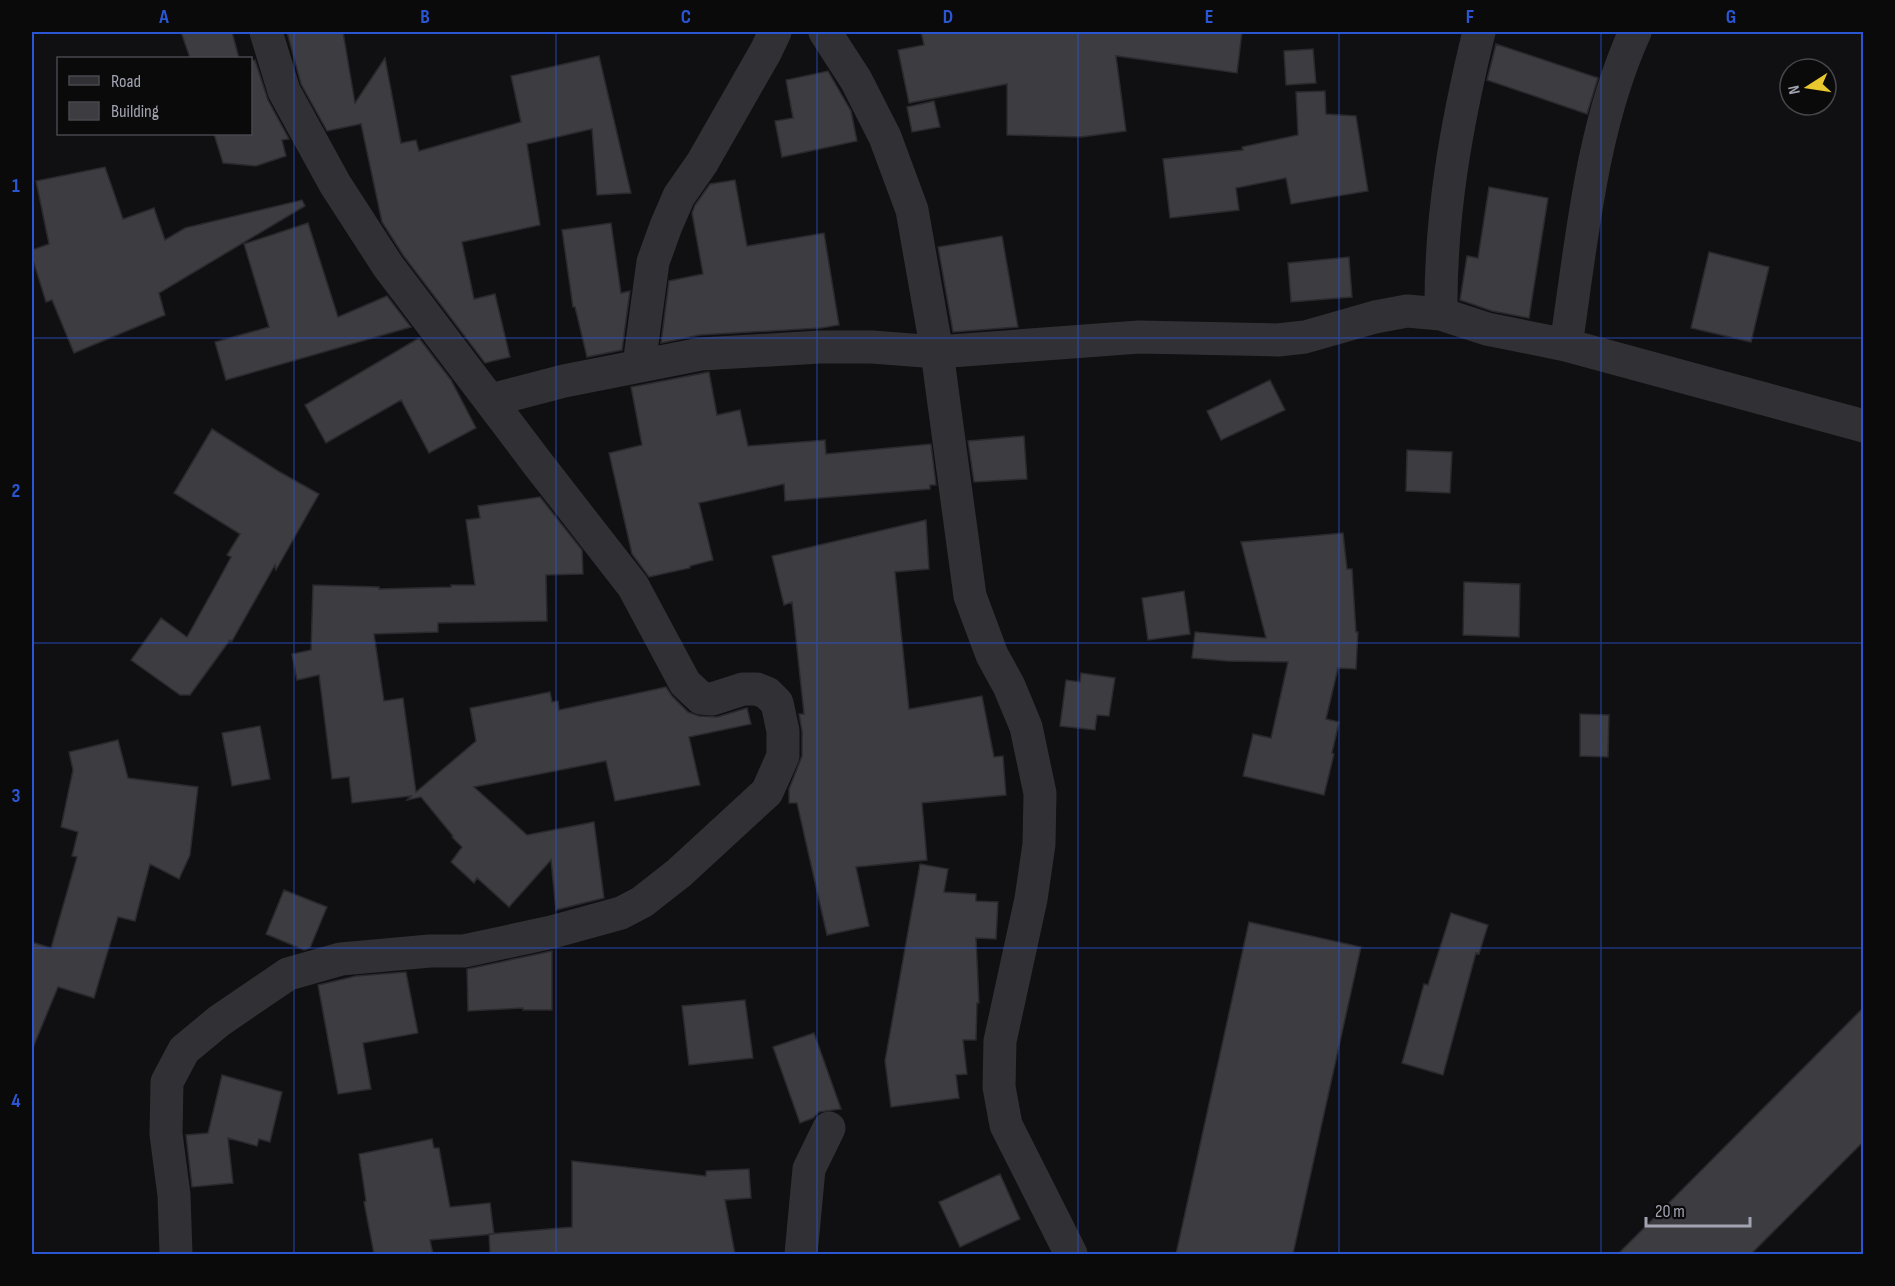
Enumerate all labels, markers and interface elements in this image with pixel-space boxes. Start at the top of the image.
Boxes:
text: A [158,5,169,29]
text: B [420,5,430,29]
text: C [681,5,691,29]
text: D [943,5,953,29]
text: E [1205,5,1213,29]
text: F [1466,5,1474,29]
text: G [1726,5,1736,29]
legend [57,57,252,135]
north arrow [1778,57,1838,117]
text: Road [111,71,141,92]
text: N [1785,84,1805,96]
text: Building [111,101,159,122]
text: 1 [12,174,20,198]
text: 2 [12,479,20,503]
text: 3 [12,784,21,808]
text: 4 [11,1089,21,1113]
scale bar [1646,1190,1750,1228]
text: 20 m [1655,1201,1685,1222]

